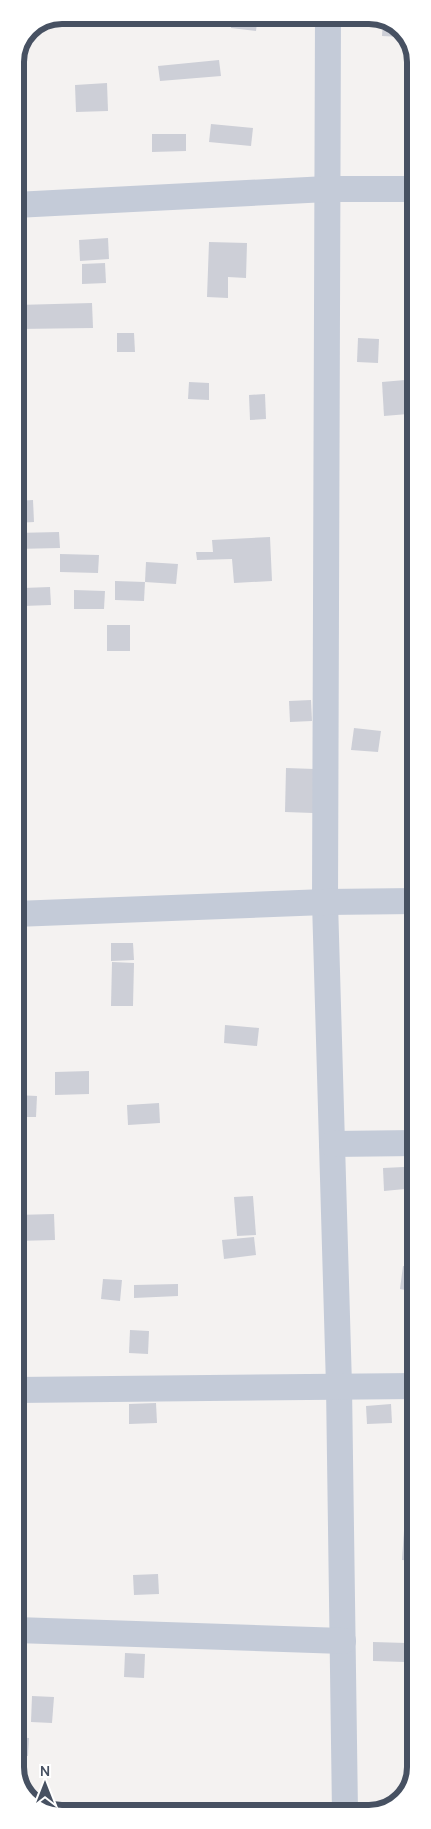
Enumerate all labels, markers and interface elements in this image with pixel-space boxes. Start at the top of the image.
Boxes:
north arrow [20,1759,70,1809]
text: N [40,1761,50,1780]

